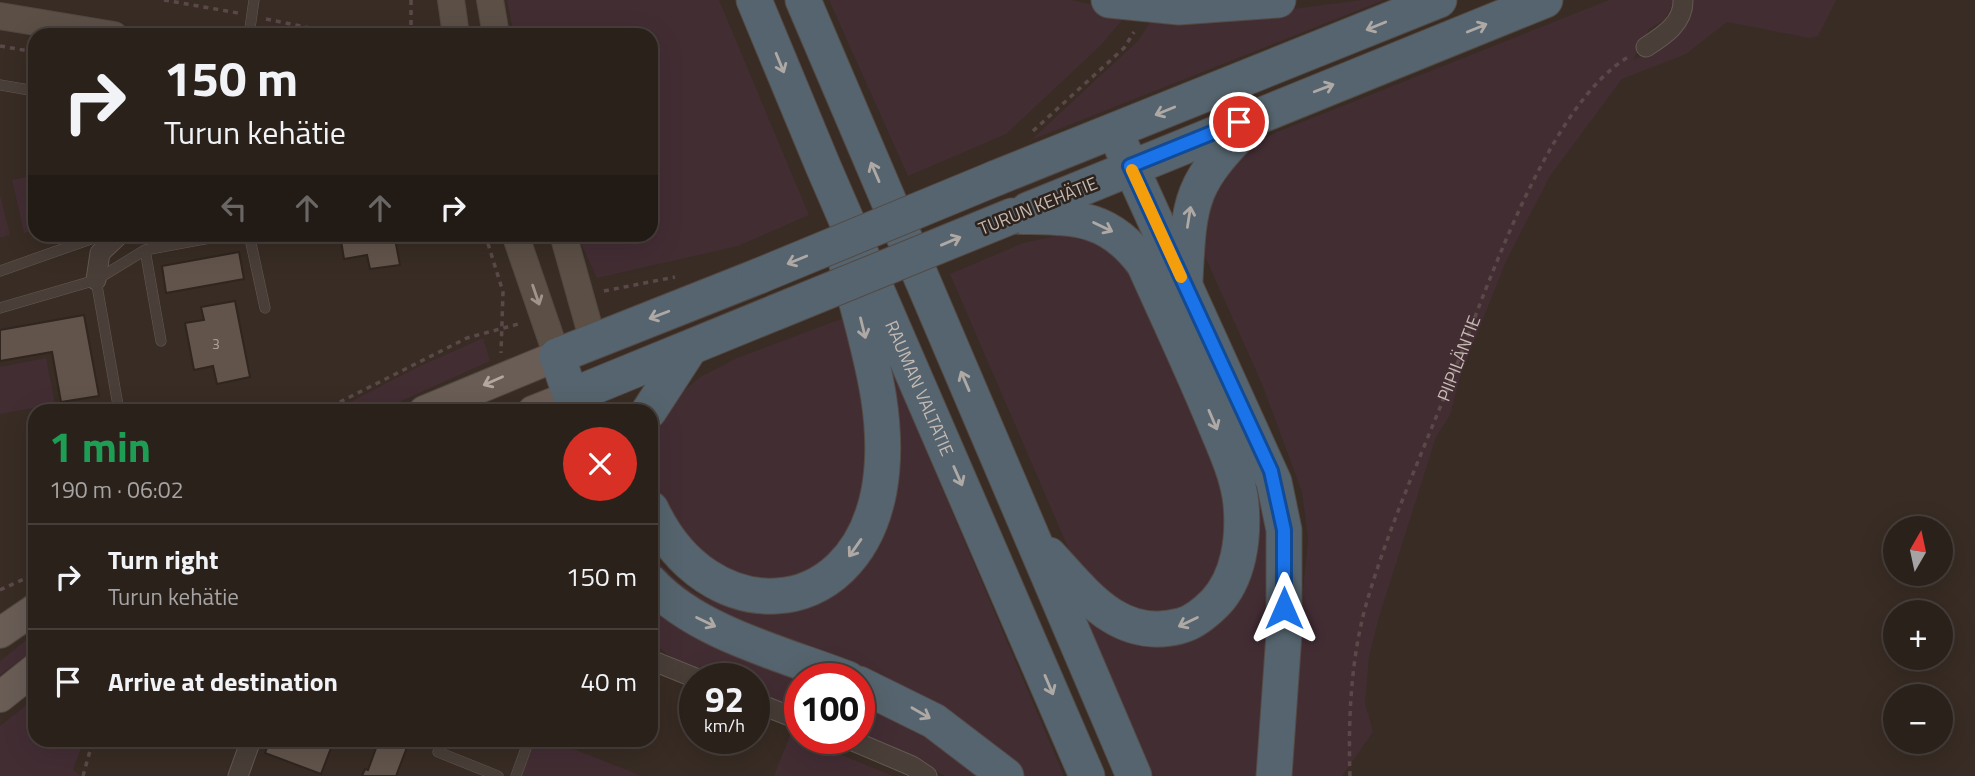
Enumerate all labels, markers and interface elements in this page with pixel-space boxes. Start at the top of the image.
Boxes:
one-way arrow [1366,20,1387,33]
one-way arrow [1466,20,1488,33]
text: 150 m [164,40,298,115]
one-way arrow [775,52,788,73]
icon: right [49,56,140,147]
one-way arrow [1313,81,1335,94]
pin [1209,92,1269,152]
icon: arrive [1220,103,1258,141]
one-way arrow [1155,106,1177,119]
text: Turun kehätie [164,108,346,156]
one-way arrow [868,162,881,184]
street label: TURUN KEHÄTIE [974,169,1101,242]
icon: left [215,189,253,227]
icon: ahead [288,189,326,227]
icon: ahead [361,189,399,227]
icon: right [434,189,472,227]
one-way arrow [1183,206,1196,229]
one-way arrow [1092,220,1113,234]
one-way arrow [940,234,961,247]
one-way arrow [786,254,808,267]
one-way arrow [531,284,543,306]
one-way arrow [649,309,671,322]
street label: PIIPILÄNTIE [1430,312,1487,405]
one-way arrow [857,316,870,339]
street label: RAUMAN VALTATIE [878,316,961,460]
house number: 3 [212,333,220,354]
one-way arrow [958,371,971,393]
one-way arrow [483,375,505,388]
one-way arrow [1208,409,1221,430]
text: 1 min [49,414,151,478]
button: close [563,427,637,501]
one-way arrow [952,465,965,486]
text: 190 m · 06:02 [49,472,184,507]
north arrow [1883,516,1953,586]
map controls [1883,516,1953,754]
one-way arrow [848,538,862,557]
text: Turn right [108,540,219,579]
text: 150 m [566,557,637,596]
icon: right [49,558,87,596]
position arrow [1247,571,1321,645]
text: Turun kehätie [108,579,239,614]
button: + [1883,600,1953,670]
one-way arrow [1178,615,1199,629]
one-way arrow [696,616,717,629]
text: Arrive at destination [108,662,338,701]
text: 40 m [580,662,637,701]
icon: arrive [49,663,87,701]
speed limit sign: 100 [784,663,875,754]
text: 92 [705,672,744,726]
one-way arrow [1043,673,1056,695]
button: − [1883,684,1953,754]
one-way arrow [910,706,930,720]
text: km/h [704,712,745,739]

